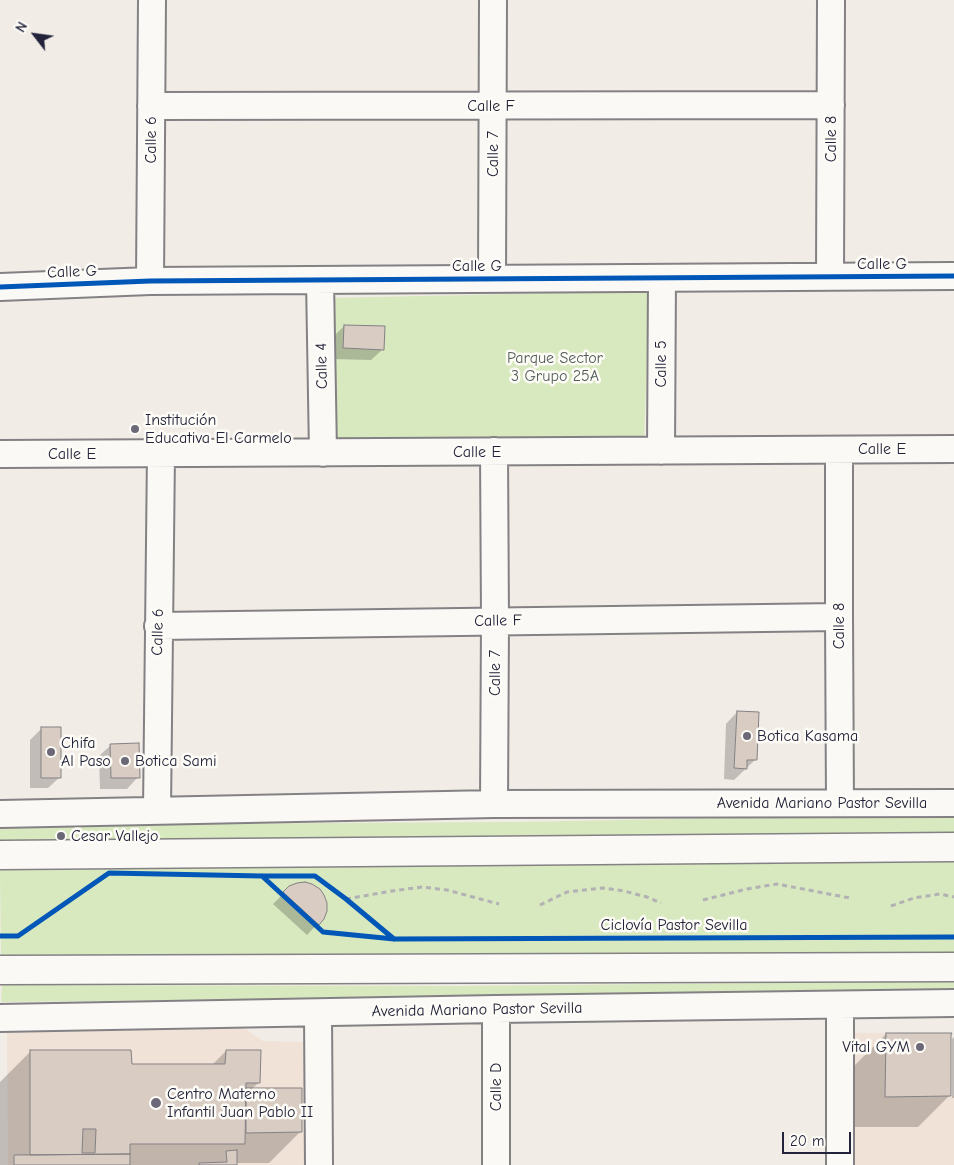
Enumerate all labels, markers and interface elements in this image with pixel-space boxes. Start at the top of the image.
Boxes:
north arrow [10,10,60,60]
text: N [12,19,31,35]
street label: Calle F [467,96,515,116]
street label: Calle 6 [141,116,161,164]
street label: Calle 8 [821,116,841,162]
street label: Calle 7 [483,131,503,177]
street label: Calle G [857,254,907,274]
street label: Calle G [452,256,502,276]
street label: Calle G [47,262,97,282]
street label: Calle 5 [651,340,671,388]
street label: Calle 4 [312,343,332,389]
park label: Parque Sector 3 Grupo 25A [507,348,603,386]
place label: Institución Educativa El Carmelo [145,410,292,448]
marker: Institución Educativa El Carmelo [129,423,141,435]
street label: Calle E [858,439,906,459]
street label: Calle E [453,442,501,462]
street label: Calle E [48,444,96,464]
street label: Calle 8 [829,603,849,649]
street label: Calle 6 [148,608,168,656]
street label: Calle F [474,611,522,631]
street label: Calle 7 [485,650,505,696]
place label: Botica Kasama [757,726,858,746]
marker: Botica Kasama [741,730,753,742]
place label: Chifa Al Paso [61,733,111,771]
marker: Chifa Al Paso [45,746,57,758]
place label: Botica Sami [135,751,217,771]
marker: Botica Sami [119,755,131,767]
street label: Avenida Mariano Pastor Sevilla [717,793,927,813]
place label: Cesar Vallejo [71,826,159,846]
marker: Cesar Vallejo [55,830,67,842]
street label: Ciclovía Pastor Sevilla [601,915,747,935]
street label: Avenida Mariano Pastor Sevilla [371,999,583,1021]
place label: Vital GYM [842,1037,910,1057]
marker: Vital GYM [914,1041,926,1053]
street label: Calle D [486,1063,506,1111]
place label: Centro Materno Infantil Juan Pablo II [167,1084,313,1122]
marker: Centro Materno Infantil Juan Pablo II [149,1096,163,1110]
scale bar [784,1122,853,1154]
text: 20 m [790,1132,824,1150]

